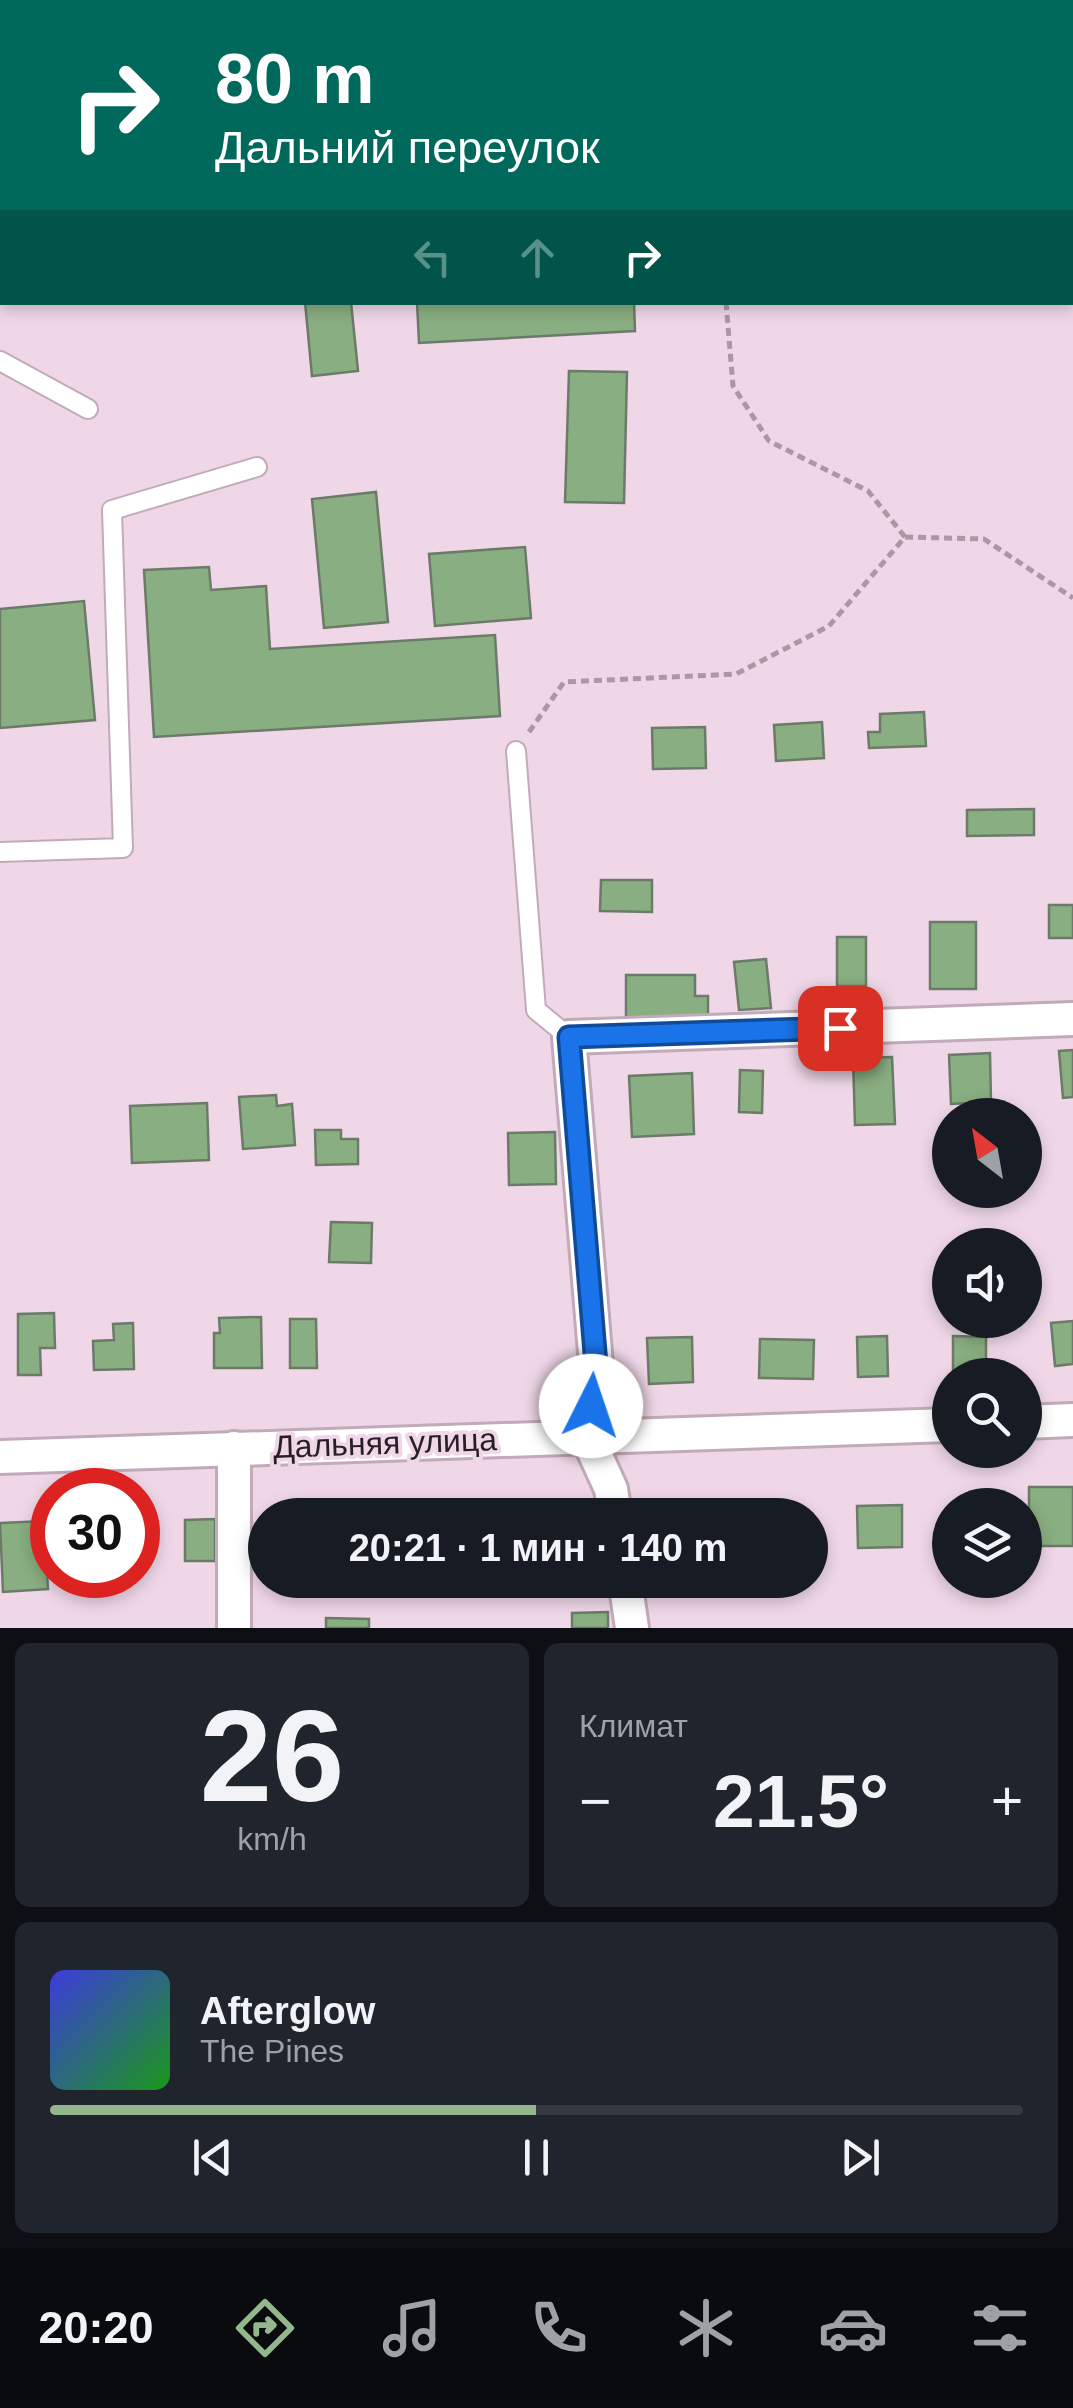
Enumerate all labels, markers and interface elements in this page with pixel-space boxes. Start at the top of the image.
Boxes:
icon: right [50,40,180,170]
text: 80 m [215,40,375,118]
text: Дальний переулок [215,122,600,173]
icon: left [405,230,460,285]
icon: ahead [510,230,565,285]
icon: right [615,230,670,285]
pin [798,986,883,1071]
icon: arrive [813,1001,868,1056]
north arrow [932,1098,1042,1208]
map controls [932,1098,1042,1598]
button: sound [932,1228,1042,1338]
position arrow [539,1354,643,1458]
button: search [932,1358,1042,1468]
street label: Дальняя улица [272,1421,498,1465]
speed limit sign: 30 [30,1468,160,1598]
button: layers [932,1488,1042,1598]
text: 20:21 · 1 мин · 140 m [349,1527,727,1569]
text: 26 [200,1683,344,1829]
text: Климат [579,1708,688,1744]
text: 21.5° [713,1759,889,1843]
text: − [579,1770,611,1832]
text: + [991,1770,1023,1832]
text: km/h [237,1821,307,1857]
text: Afterglow [200,1990,375,2032]
text: The Pines [200,2033,344,2069]
icon: previous [185,2130,240,2185]
icon: pause [509,2130,564,2185]
icon: next [833,2130,888,2185]
icon: directions [230,2293,300,2363]
icon: music [377,2293,447,2363]
icon: phone [524,2293,594,2363]
icon: climate [671,2293,741,2363]
icon: car [818,2293,888,2363]
icon: filters [965,2293,1035,2363]
text: 20:20 [38,2302,154,2353]

